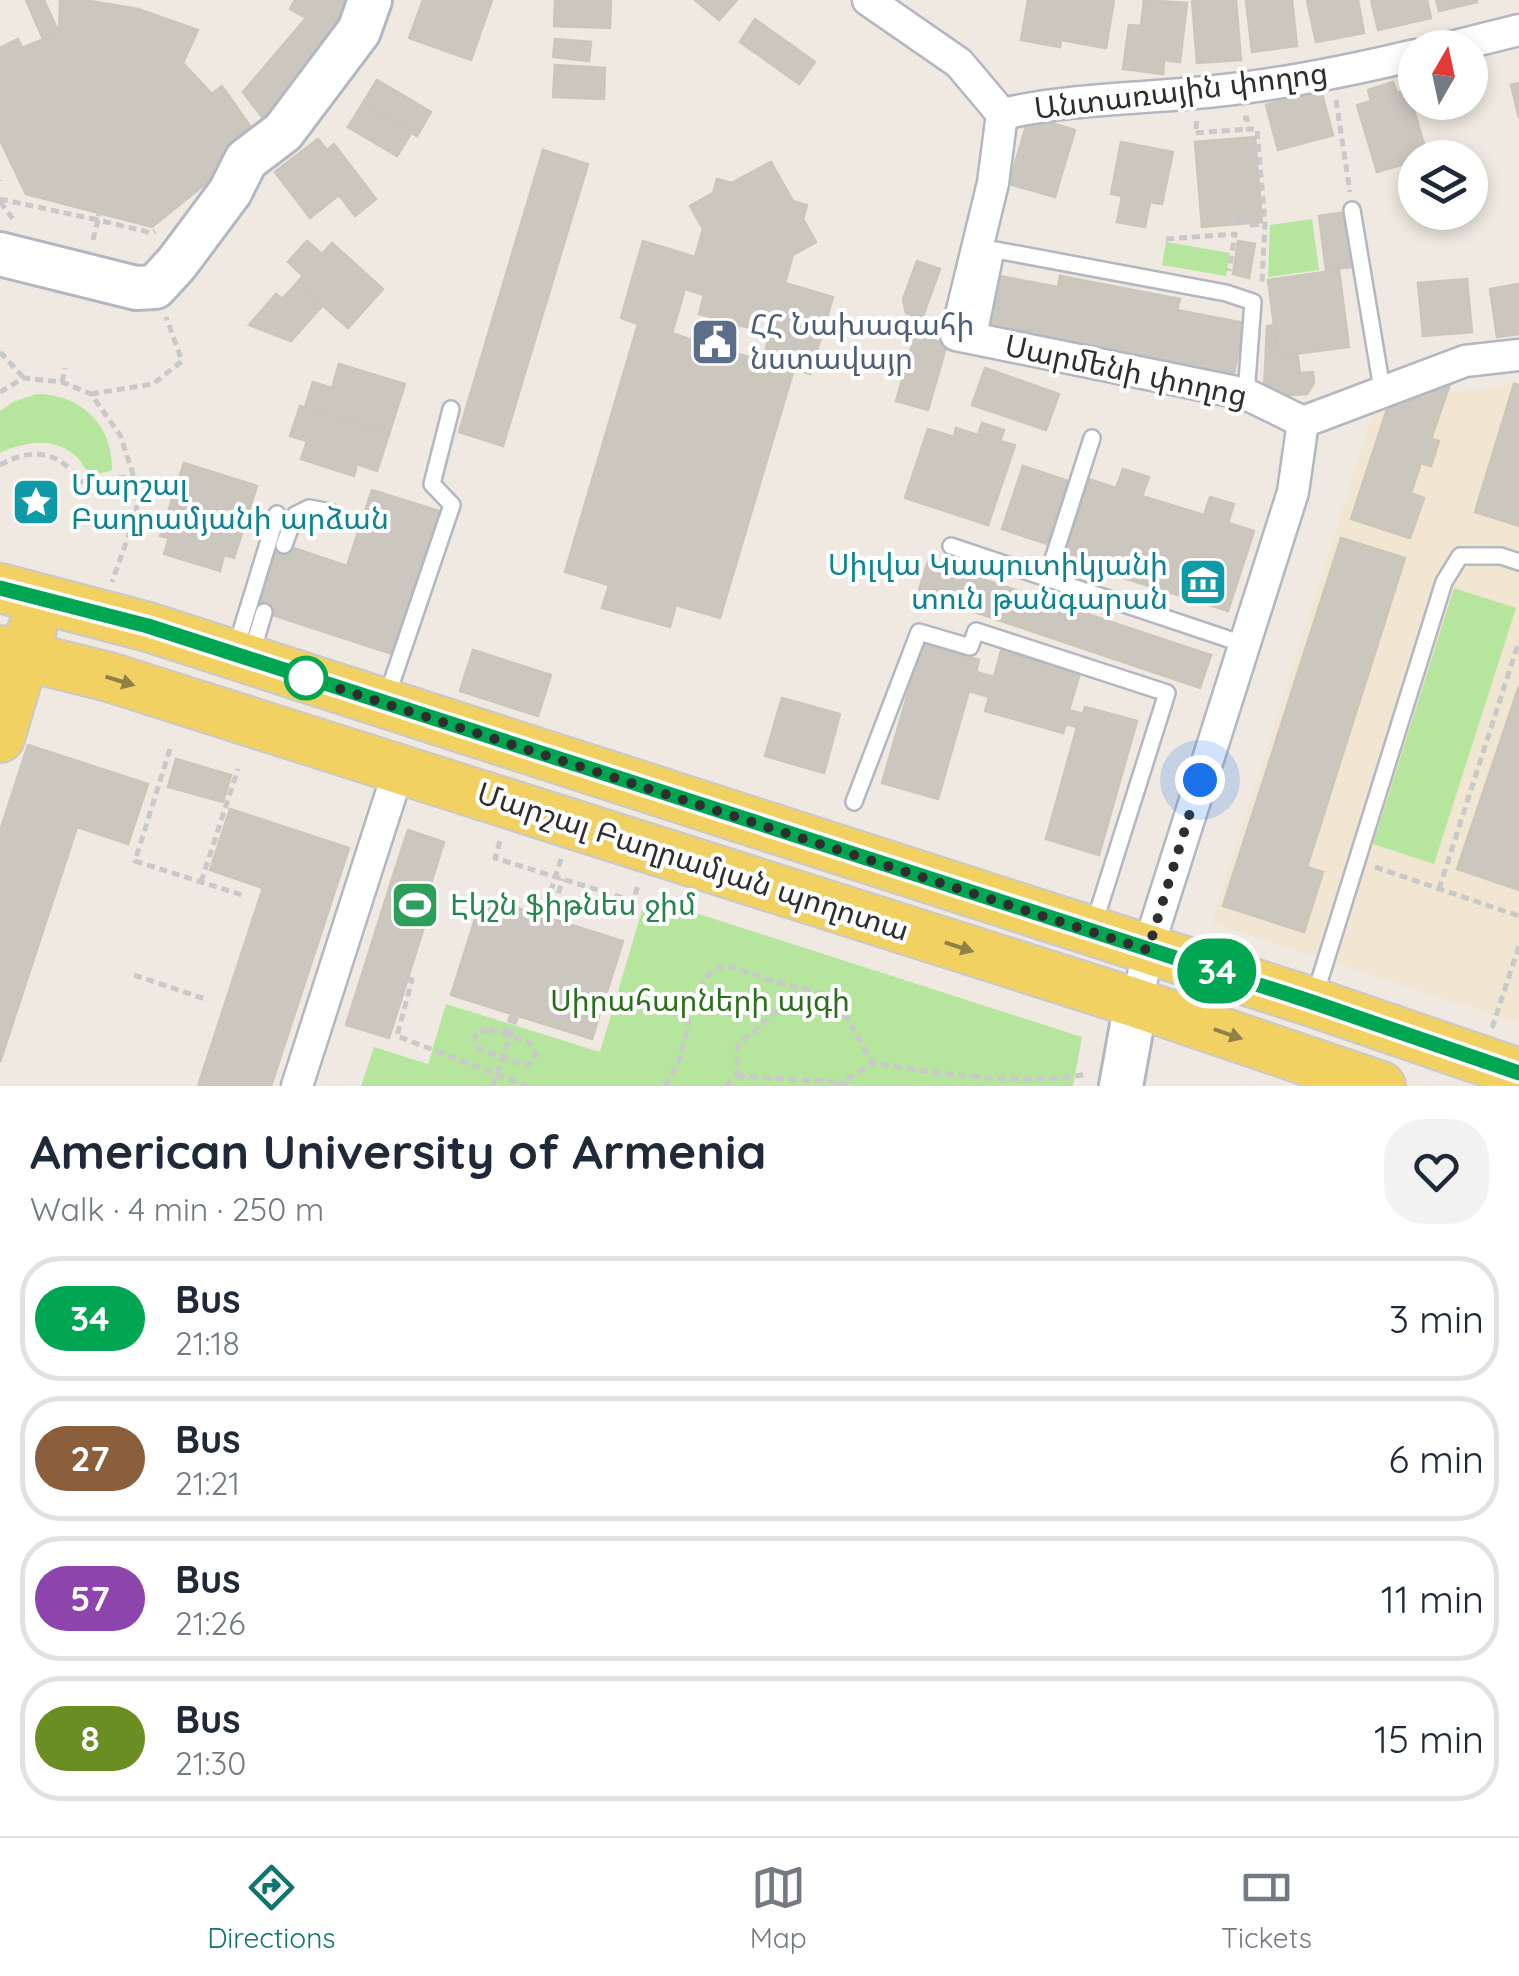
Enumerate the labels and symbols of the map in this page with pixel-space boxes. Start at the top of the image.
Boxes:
north arrow [1398,30,1488,120]
street label: Անտառային փողոց [1032,53,1330,127]
place label: ՀՀ Նախագահի նստավայր [750,305,975,377]
public building icon: ՀՀ Նախագահի նստավայր [689,316,741,368]
street label: Սարմենի փողոց [1002,326,1251,414]
place label: Մարշալ Բաղրամյանի արձան [71,465,389,537]
place icon: Մարշալ Բաղրամյանի արձան [10,476,62,528]
place label: Սիլվա Կապուտիկյանի տուն թանգարան [828,545,1168,617]
museum icon: Սիլվա Կապուտիկյանի տուն թանգարան [1177,556,1229,608]
unlabelled marker [285,657,327,699]
one-way arrow [105,674,135,689]
your location [1175,755,1225,805]
street label: Մարշալ Բաղրամյան պողոտա [472,773,914,949]
sports icon: Էկշն ֆիթնես ջիմ [389,879,441,931]
place label: Էկշն ֆիթնես ջիմ [450,885,696,923]
line badge: 34 [1172,938,1262,1004]
one-way arrow [944,940,974,955]
park label: Սիրահարների այգի [550,981,850,1019]
one-way arrow [1214,1027,1244,1042]

